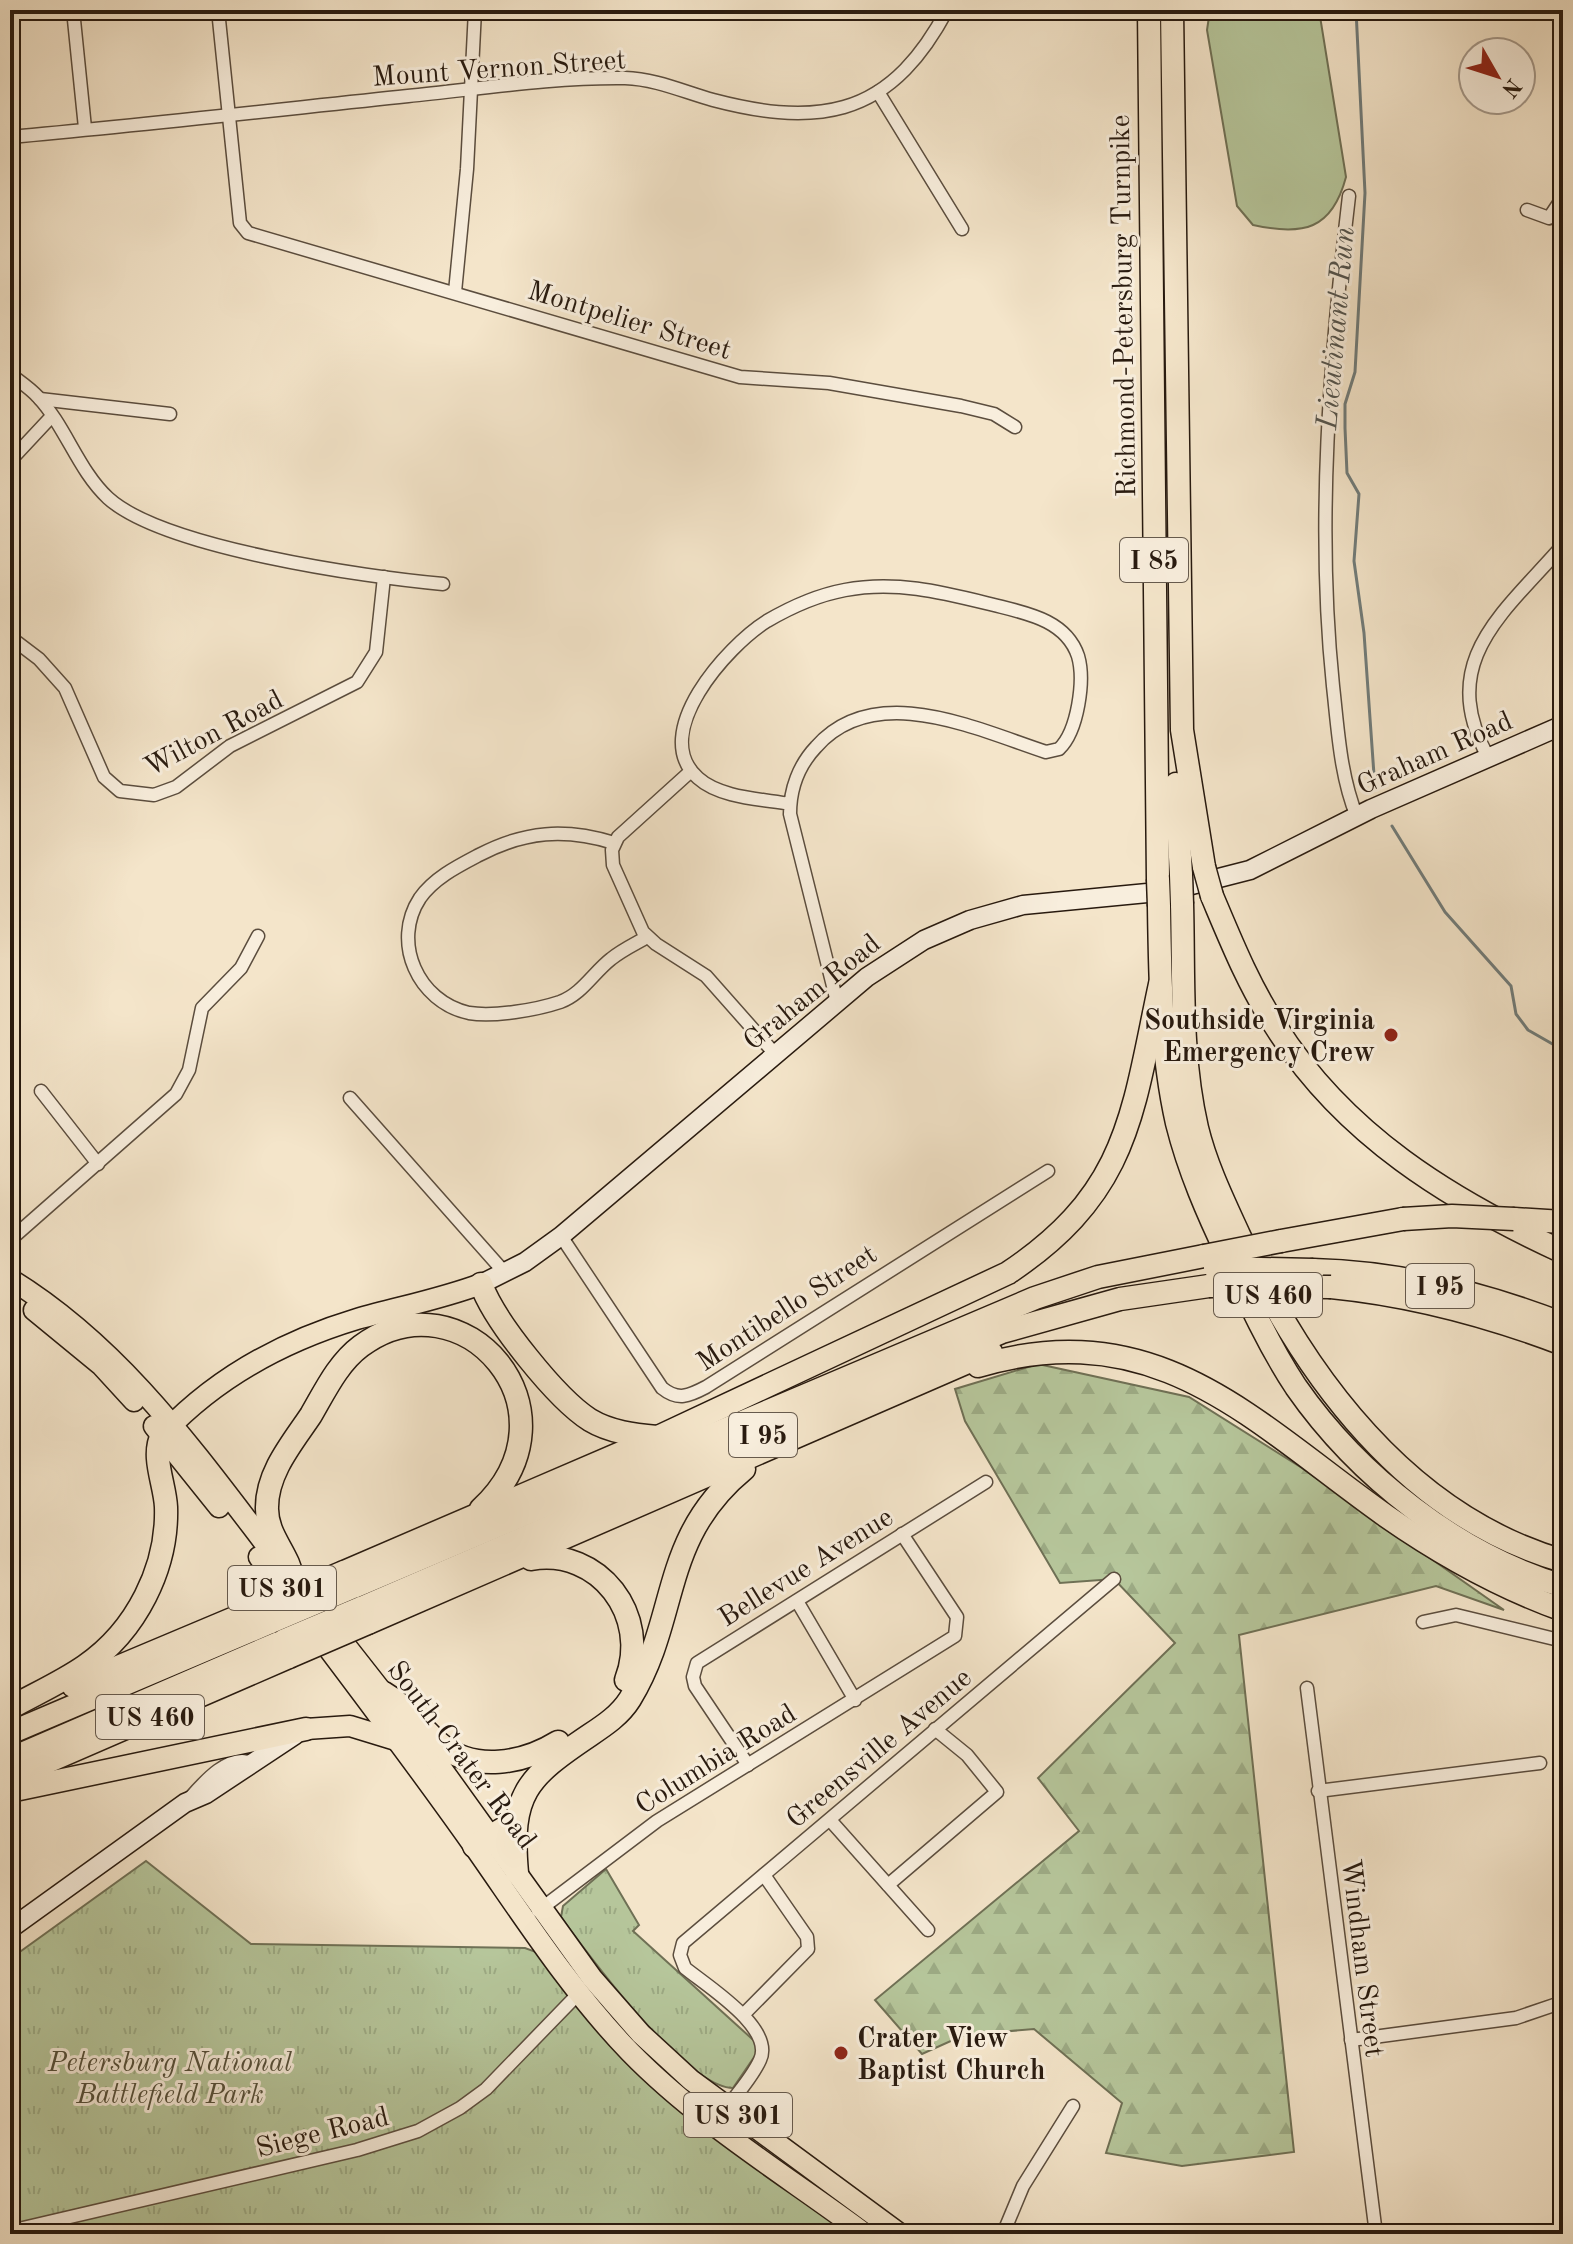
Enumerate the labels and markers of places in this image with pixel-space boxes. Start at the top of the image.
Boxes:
place label: Southside Virginia Emergency Crew [1144,1008,1375,1068]
marker: Southside Virginia Emergency Crew [1382,1026,1400,1044]
place label: Crater View Baptist Church [857,2026,1045,2086]
marker: Crater View Baptist Church [832,2044,850,2062]

